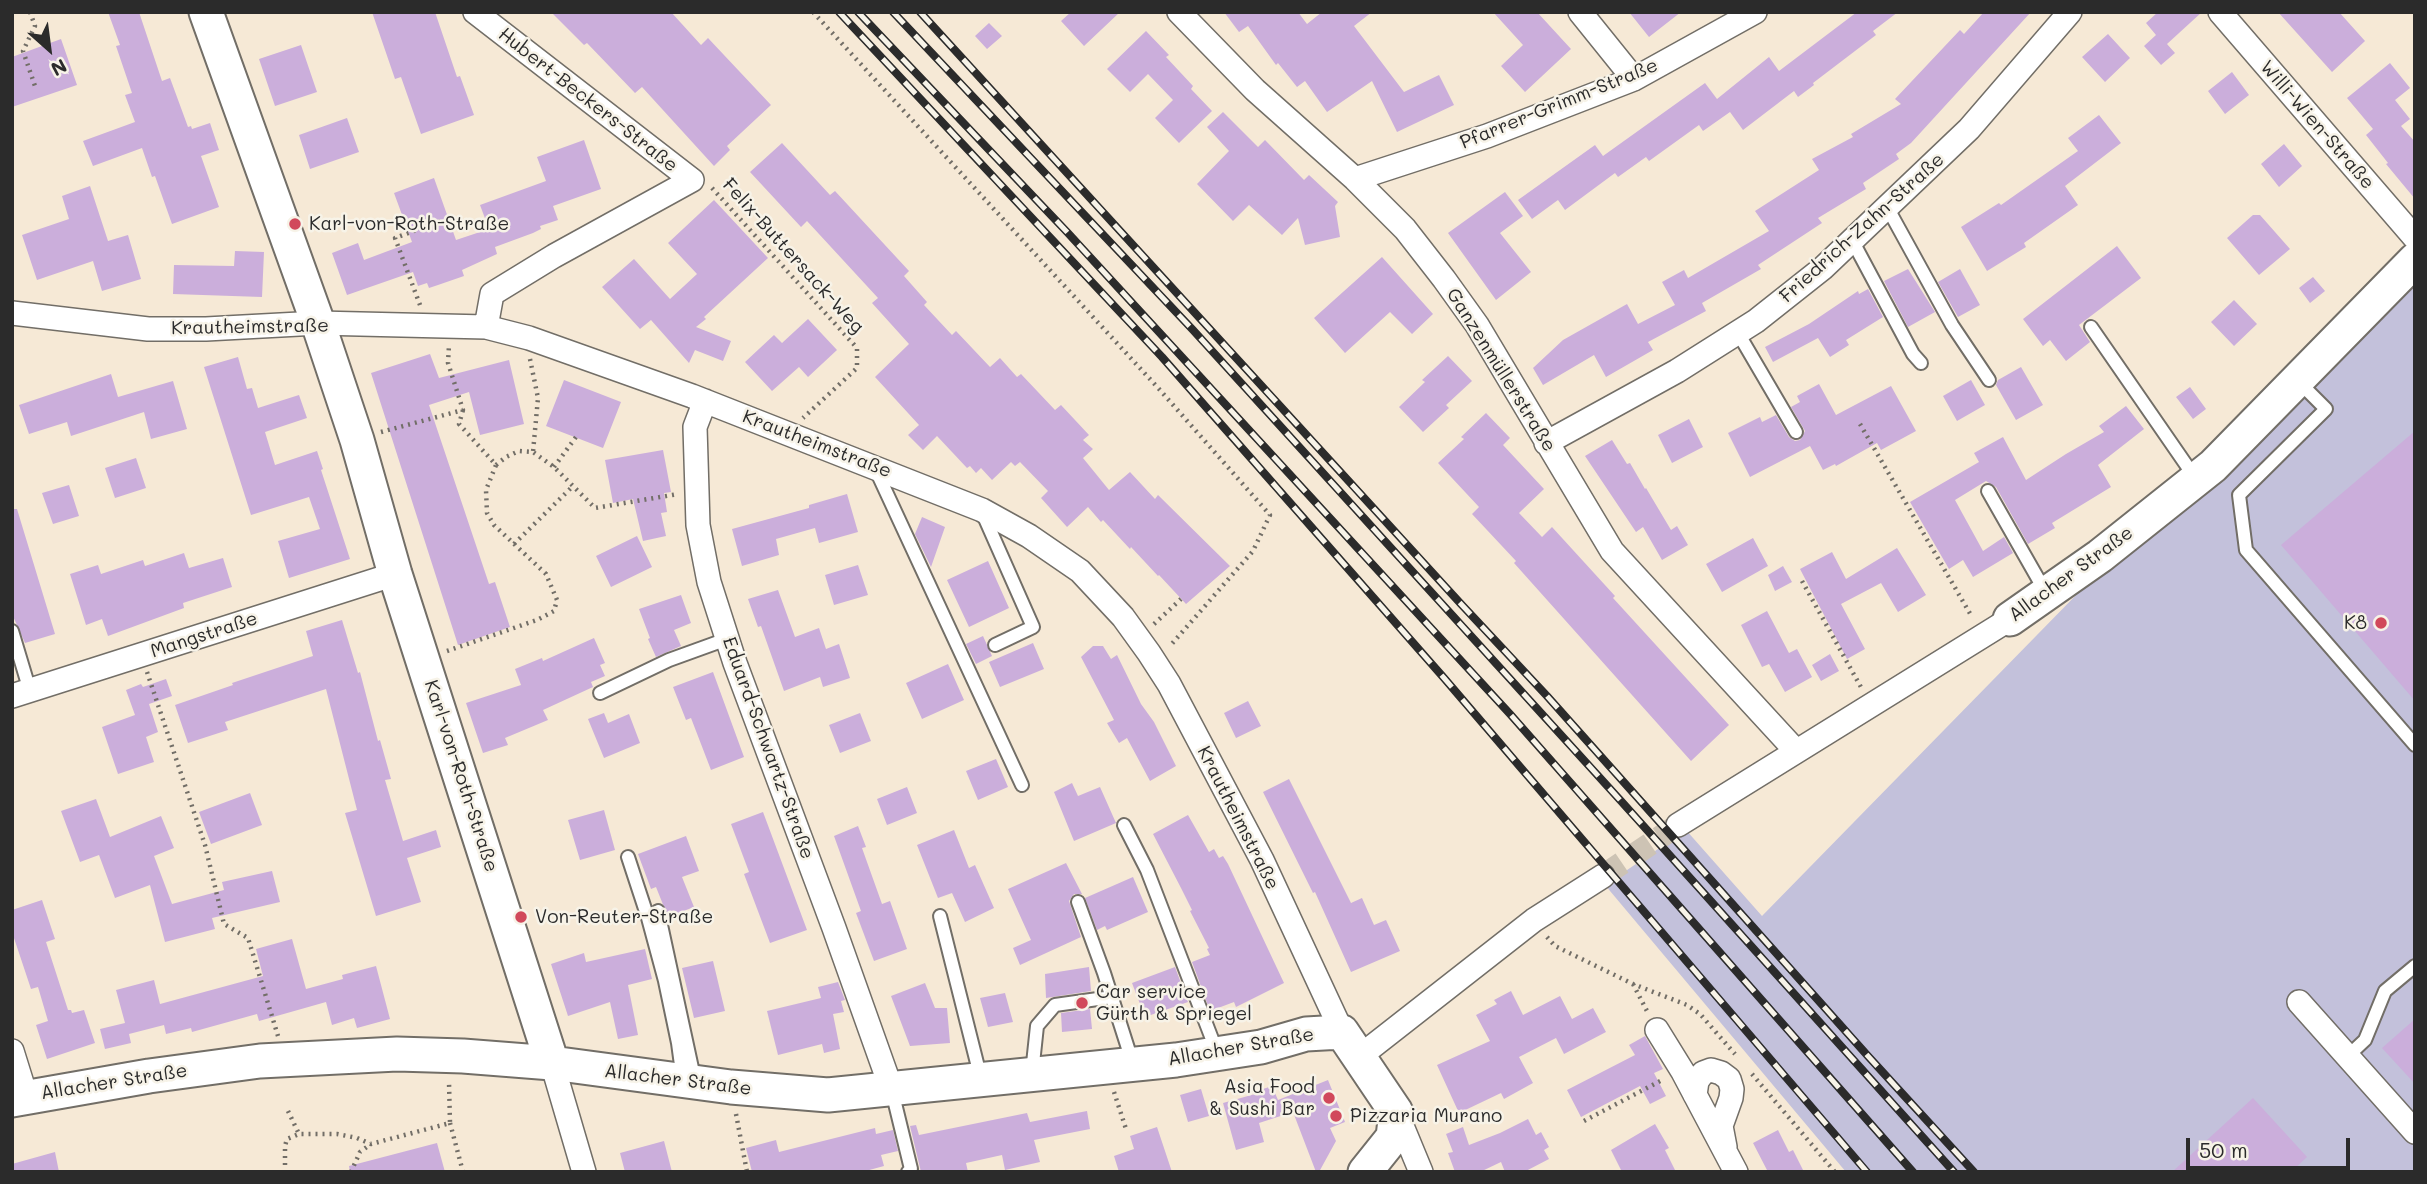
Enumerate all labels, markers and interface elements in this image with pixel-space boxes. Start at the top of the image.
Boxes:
north arrow [14,14,84,84]
street label: Hubert-Beckers-Straße [494,23,682,177]
text: N [47,54,71,82]
street label: Pfarrer-Grimm-Straße [1457,54,1661,154]
street label: Willi-Wien-Straße [2255,56,2379,194]
street label: Friedrich-Zahn-Straße [1775,148,1949,308]
street label: Felix-Buttersack-Weg [717,174,869,338]
place label: Karl-von-Roth-Straße [309,213,509,235]
marker: Karl-von-Roth-Straße [287,216,303,232]
street label: Ganzenmüllerstraße [1441,284,1561,456]
street label: Krautheimstraße [171,314,329,340]
street label: Krautheimstraße [739,405,895,483]
street label: Allacher Straße [2004,521,2138,627]
street label: Mangstraße [148,607,260,663]
place label: K8 [2344,612,2367,634]
marker: K8 [2373,615,2389,631]
street label: Eduard-Schwartz-Straße [717,634,819,862]
street label: Karl-von-Roth-Straße [419,677,503,875]
street label: Krautheimstraße [1192,742,1284,894]
place label: Von-Reuter-Straße [535,906,713,928]
marker: Von-Reuter-Straße [513,909,529,925]
place label: Car service Gürth & Spriegel [1096,981,1252,1025]
marker: Car service Gürth & Spriegel [1074,995,1090,1011]
street label: Allacher Straße [1166,1023,1316,1071]
street label: Allacher Straße [39,1059,189,1105]
street label: Allacher Straße [603,1060,753,1100]
place label: Asia Food & Sushi Bar [1209,1076,1315,1120]
marker: Asia Food & Sushi Bar [1321,1090,1337,1106]
place label: Pizzaria Murano [1350,1105,1502,1127]
marker: Pizzaria Murano [1328,1108,1344,1124]
scale bar [2189,1124,2354,1168]
text: 50 m [2199,1136,2248,1163]

